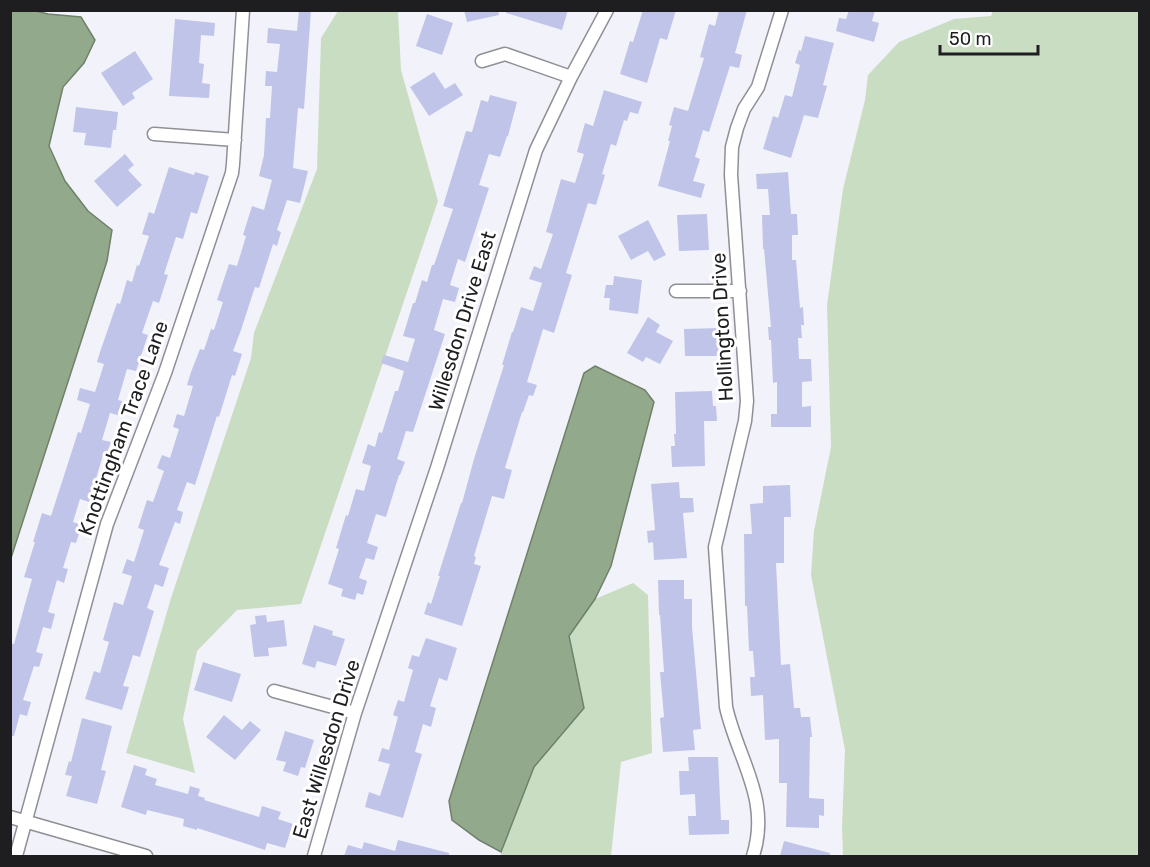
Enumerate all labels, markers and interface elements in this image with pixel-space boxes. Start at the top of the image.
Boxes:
scale bar [940,18,1038,56]
text: 50 m [949,28,992,50]
street label: Willesdon Drive East [423,228,501,414]
street label: Hollington Drive [706,252,738,402]
street label: Knottingham Trace Lane [73,317,173,539]
street label: East Willesdon Drive [287,656,365,842]

